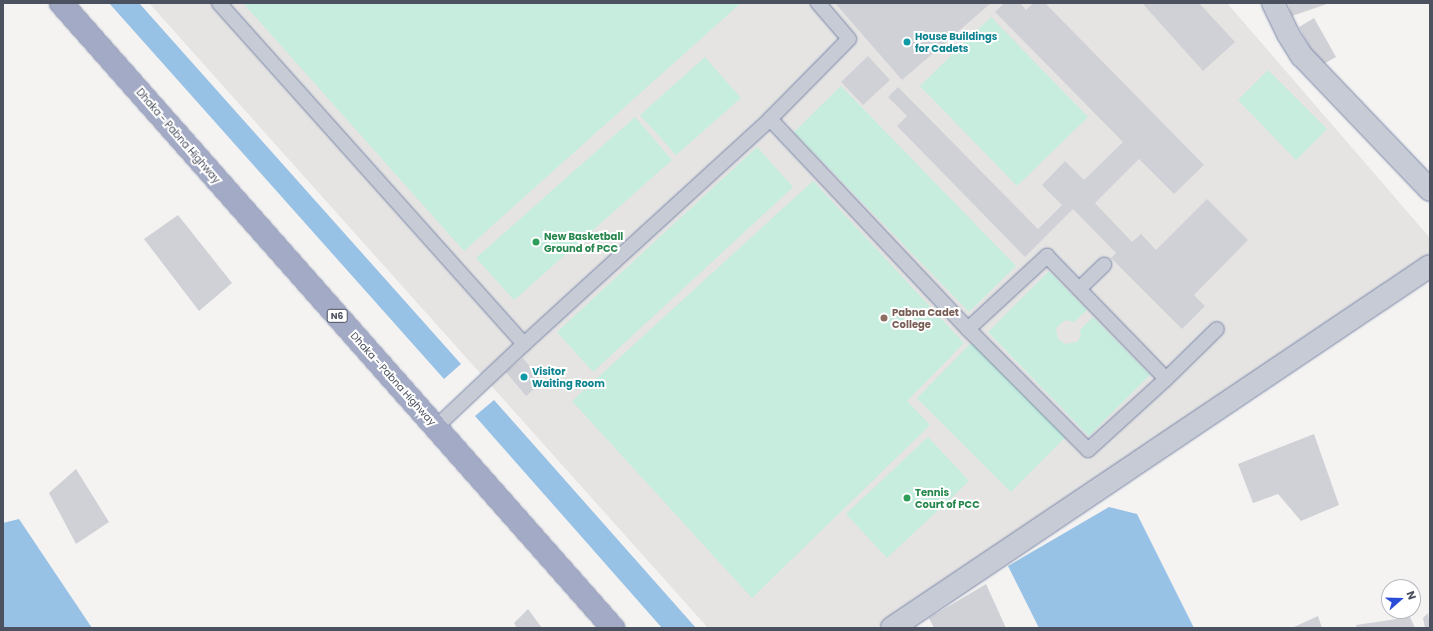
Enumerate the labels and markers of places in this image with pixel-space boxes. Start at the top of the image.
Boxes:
place label: House Buildings for Cadets [915,30,997,54]
marker: House Buildings for Cadets [902,37,912,47]
place label: New Basketball Ground of PCC [544,230,623,254]
marker: New Basketball Ground of PCC [531,237,541,247]
place label: Pabna Cadet College [892,306,959,330]
marker: Pabna Cadet College [879,313,889,323]
place label: Visitor Waiting Room [532,365,605,388]
marker: Visitor Waiting Room [519,372,529,382]
place label: Tennis Court of PCC [915,486,980,510]
marker: Tennis Court of PCC [902,493,912,503]

